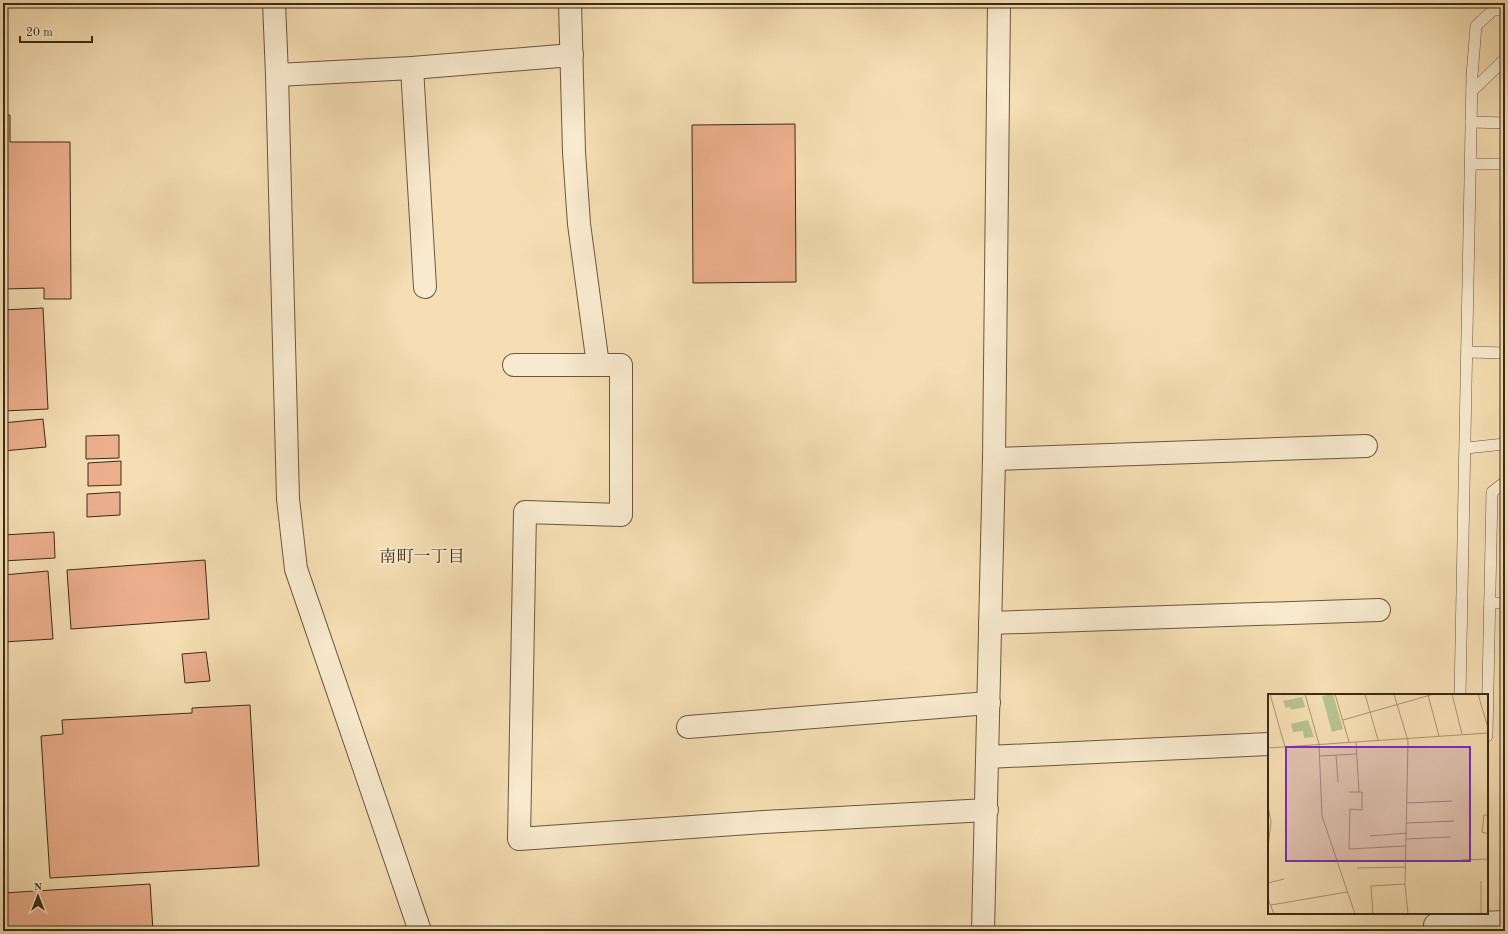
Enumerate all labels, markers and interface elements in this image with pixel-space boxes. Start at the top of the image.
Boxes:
scale bar [20,18,92,44]
text: 20 m [26,27,53,39]
district label: 南町一丁目 [380,547,465,566]
inset map [1268,694,1488,914]
north arrow [18,876,58,916]
text: N [34,882,43,893]

